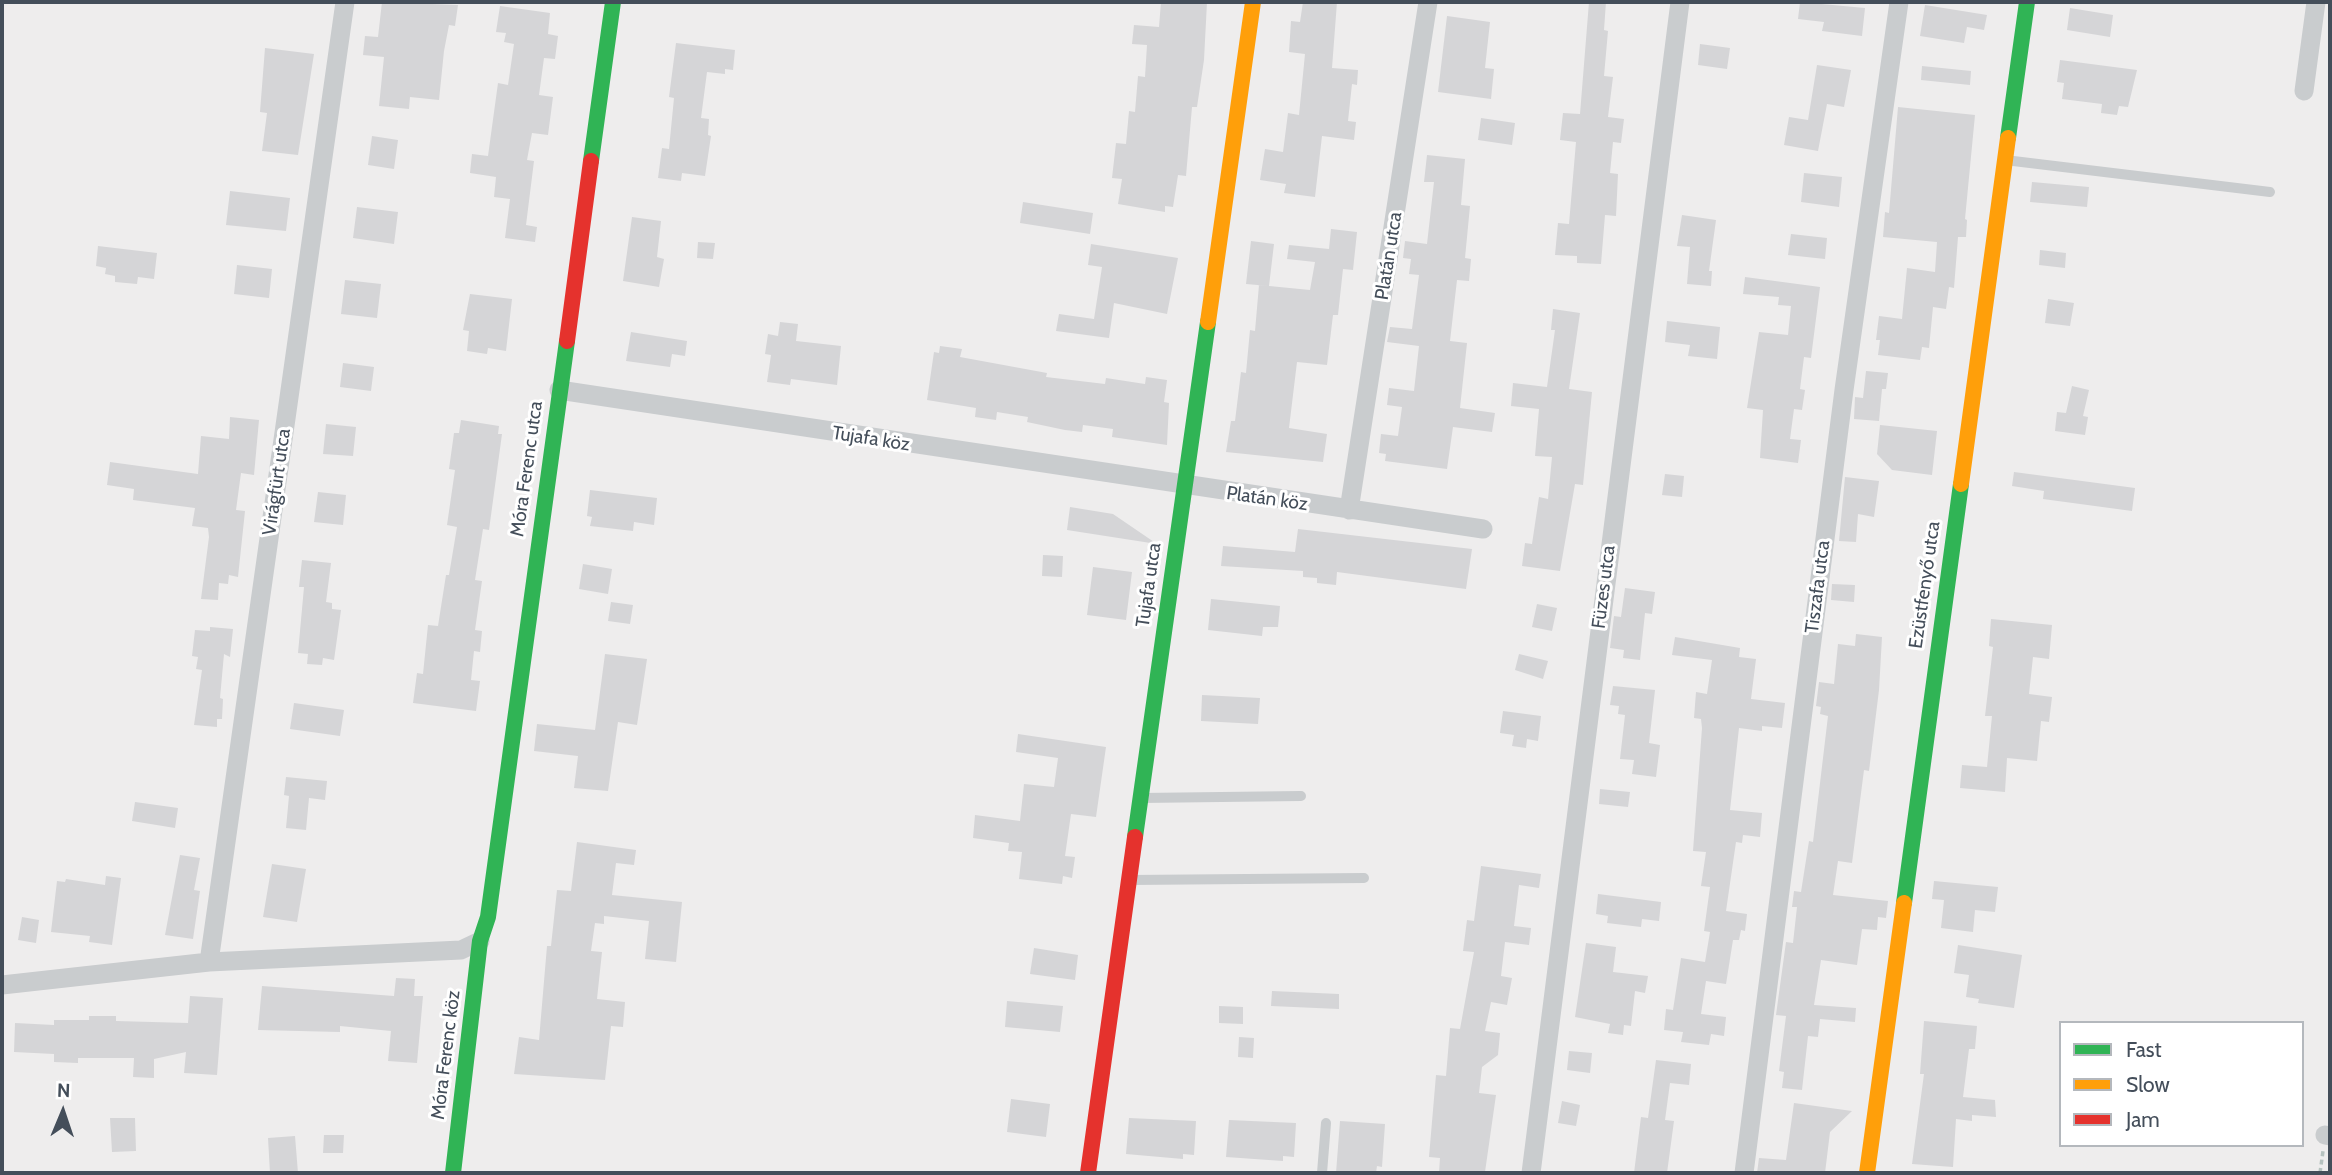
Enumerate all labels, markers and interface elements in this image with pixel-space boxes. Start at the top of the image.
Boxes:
street label: Platán utca [1371,210,1407,302]
street label: Móra Ferenc utca [506,400,548,538]
street label: Tujafa köz [831,422,911,456]
street label: Virágfürt utca [258,427,296,537]
street label: Platán köz [1225,482,1309,516]
street label: Ezüstfenyő utca [1905,520,1945,650]
street label: Tiszafa utca [1801,539,1835,635]
street label: Tujafa utca [1132,541,1166,629]
street label: Füzes utca [1588,544,1620,630]
street label: Móra Ferenc köz [427,989,465,1121]
legend [2059,1021,2304,1147]
text: Fast [2126,1037,2162,1062]
text: Slow [2126,1072,2170,1097]
north arrow [28,1077,98,1147]
text: N [57,1079,71,1102]
text: Jam [2126,1107,2160,1132]

